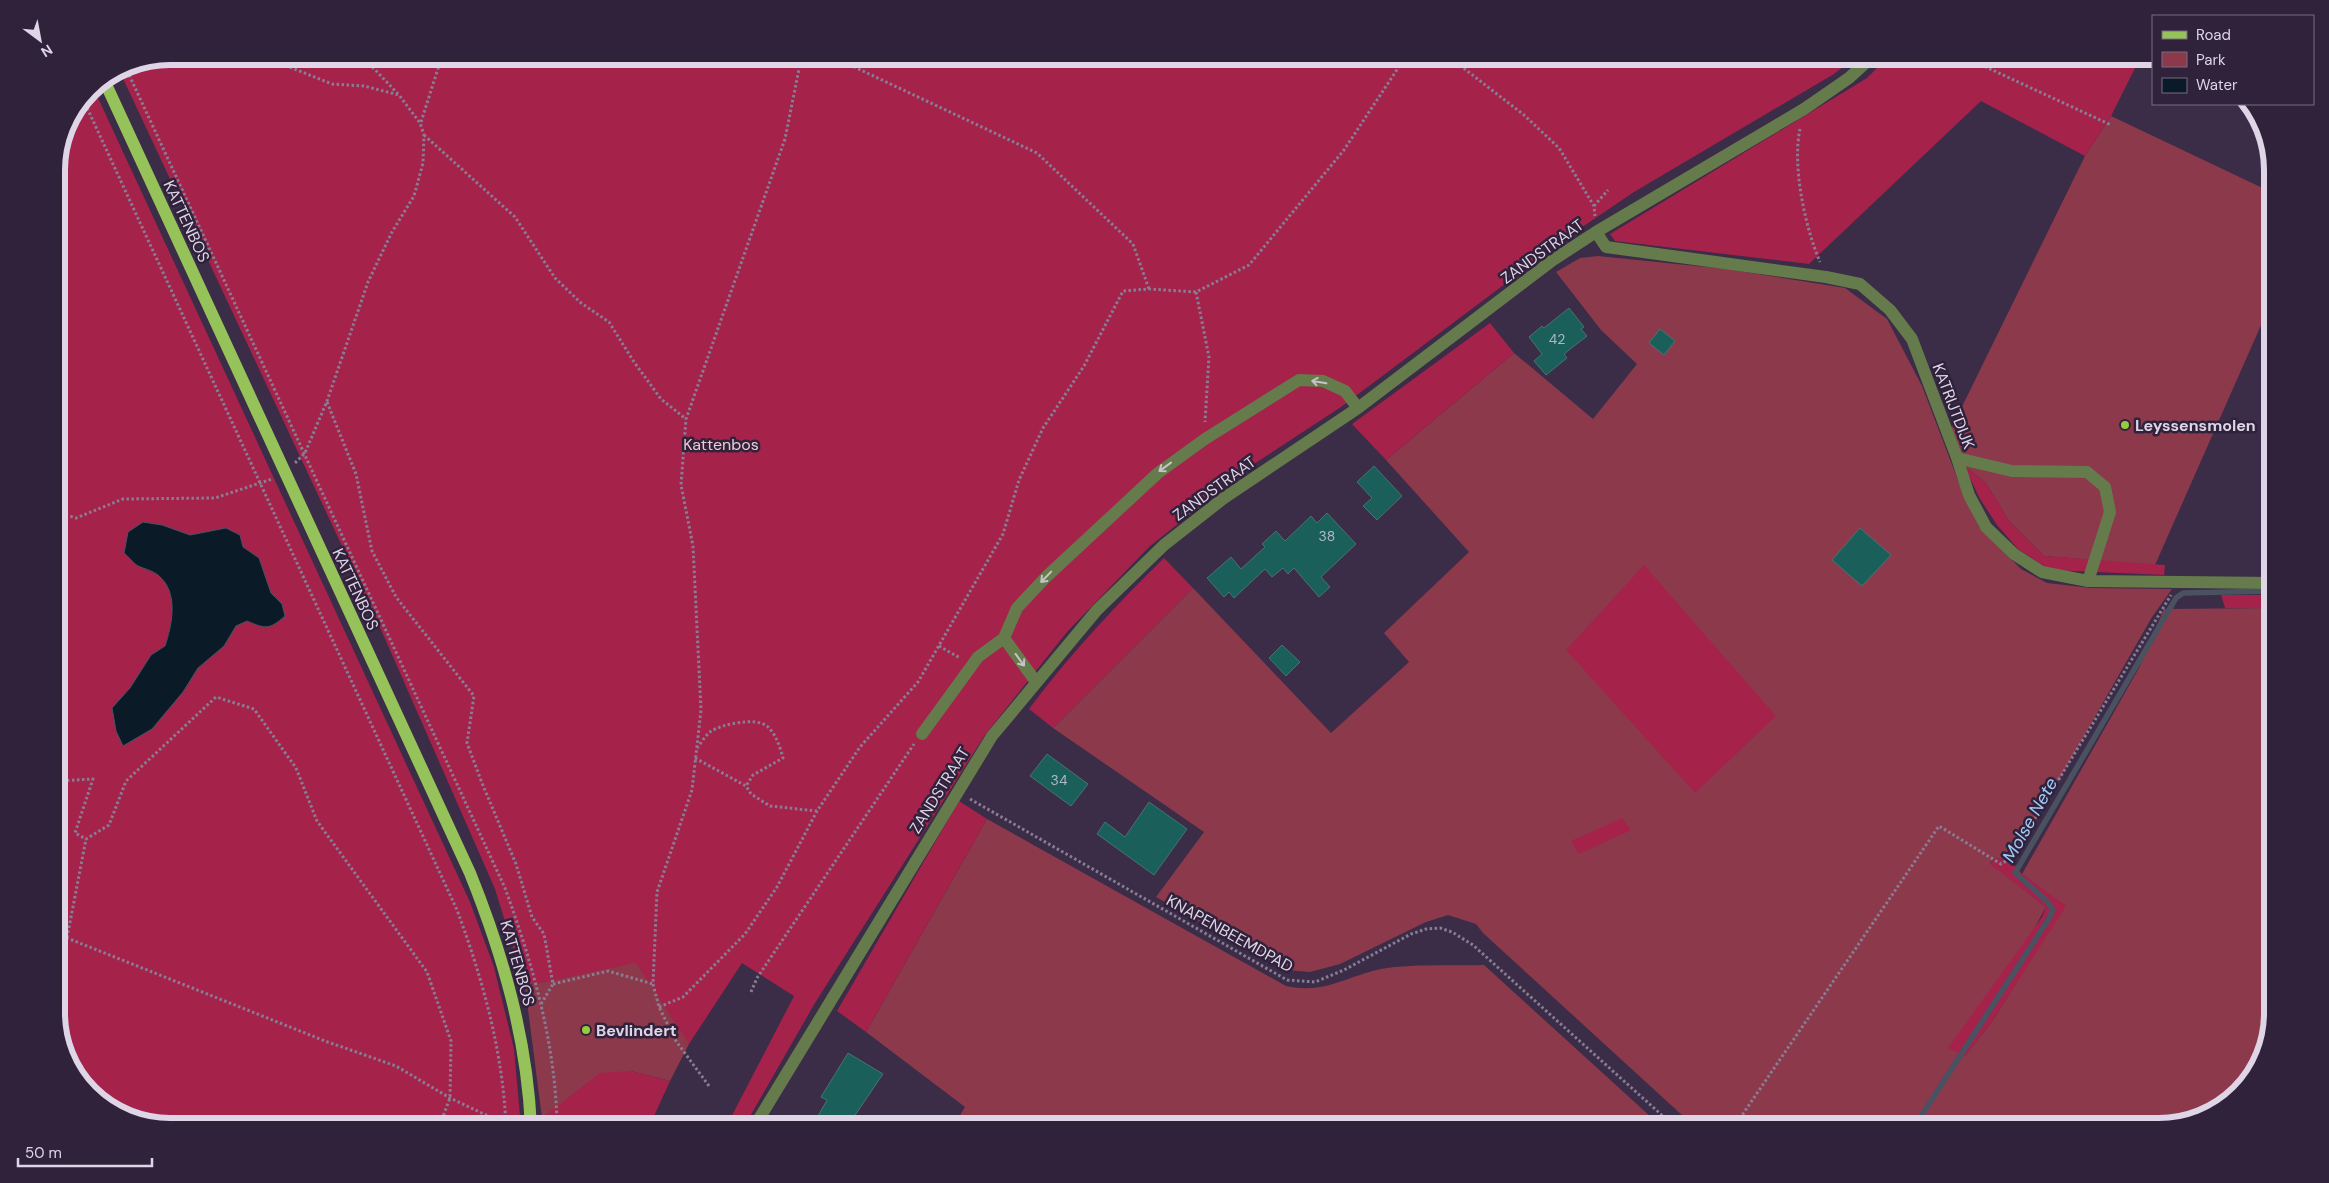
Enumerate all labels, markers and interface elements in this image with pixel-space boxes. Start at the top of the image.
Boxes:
north arrow [15,15,65,65]
legend [2152,15,2314,105]
text: Road [2196,25,2231,45]
text: N [38,41,56,61]
text: Park [2196,50,2226,70]
text: Water [2196,75,2238,95]
street label: KATTENBOS [158,177,215,266]
street label: ZANDSTRAAT [1497,214,1588,289]
house number: 42 [1549,330,1565,348]
street label: KATRIJTDIJK [1928,360,1979,452]
one-way arrow [1312,377,1328,387]
place label: Leyssensmolen [2135,415,2256,436]
marker: Leyssensmolen [2119,419,2131,431]
park label: Kattenbos [683,434,759,455]
street label: ZANDSTRAAT [1169,451,1260,526]
one-way arrow [1159,462,1172,473]
house number: 38 [1319,527,1335,545]
street label: KATTENBOS [327,545,384,634]
one-way arrow [1040,571,1052,584]
one-way arrow [1015,653,1026,666]
street label: ZANDSTRAAT [905,743,974,837]
house number: 34 [1051,771,1068,789]
water label: Molse Nete [1997,773,2063,867]
street label: KNAPENBEEMDPAD [1163,890,1297,977]
street label: KATTENBOS [495,918,540,1008]
place label: Bevlindert [596,1020,677,1041]
marker: Bevlindert [580,1024,592,1036]
scale bar [18,1136,151,1168]
text: 50 m [25,1143,62,1163]

